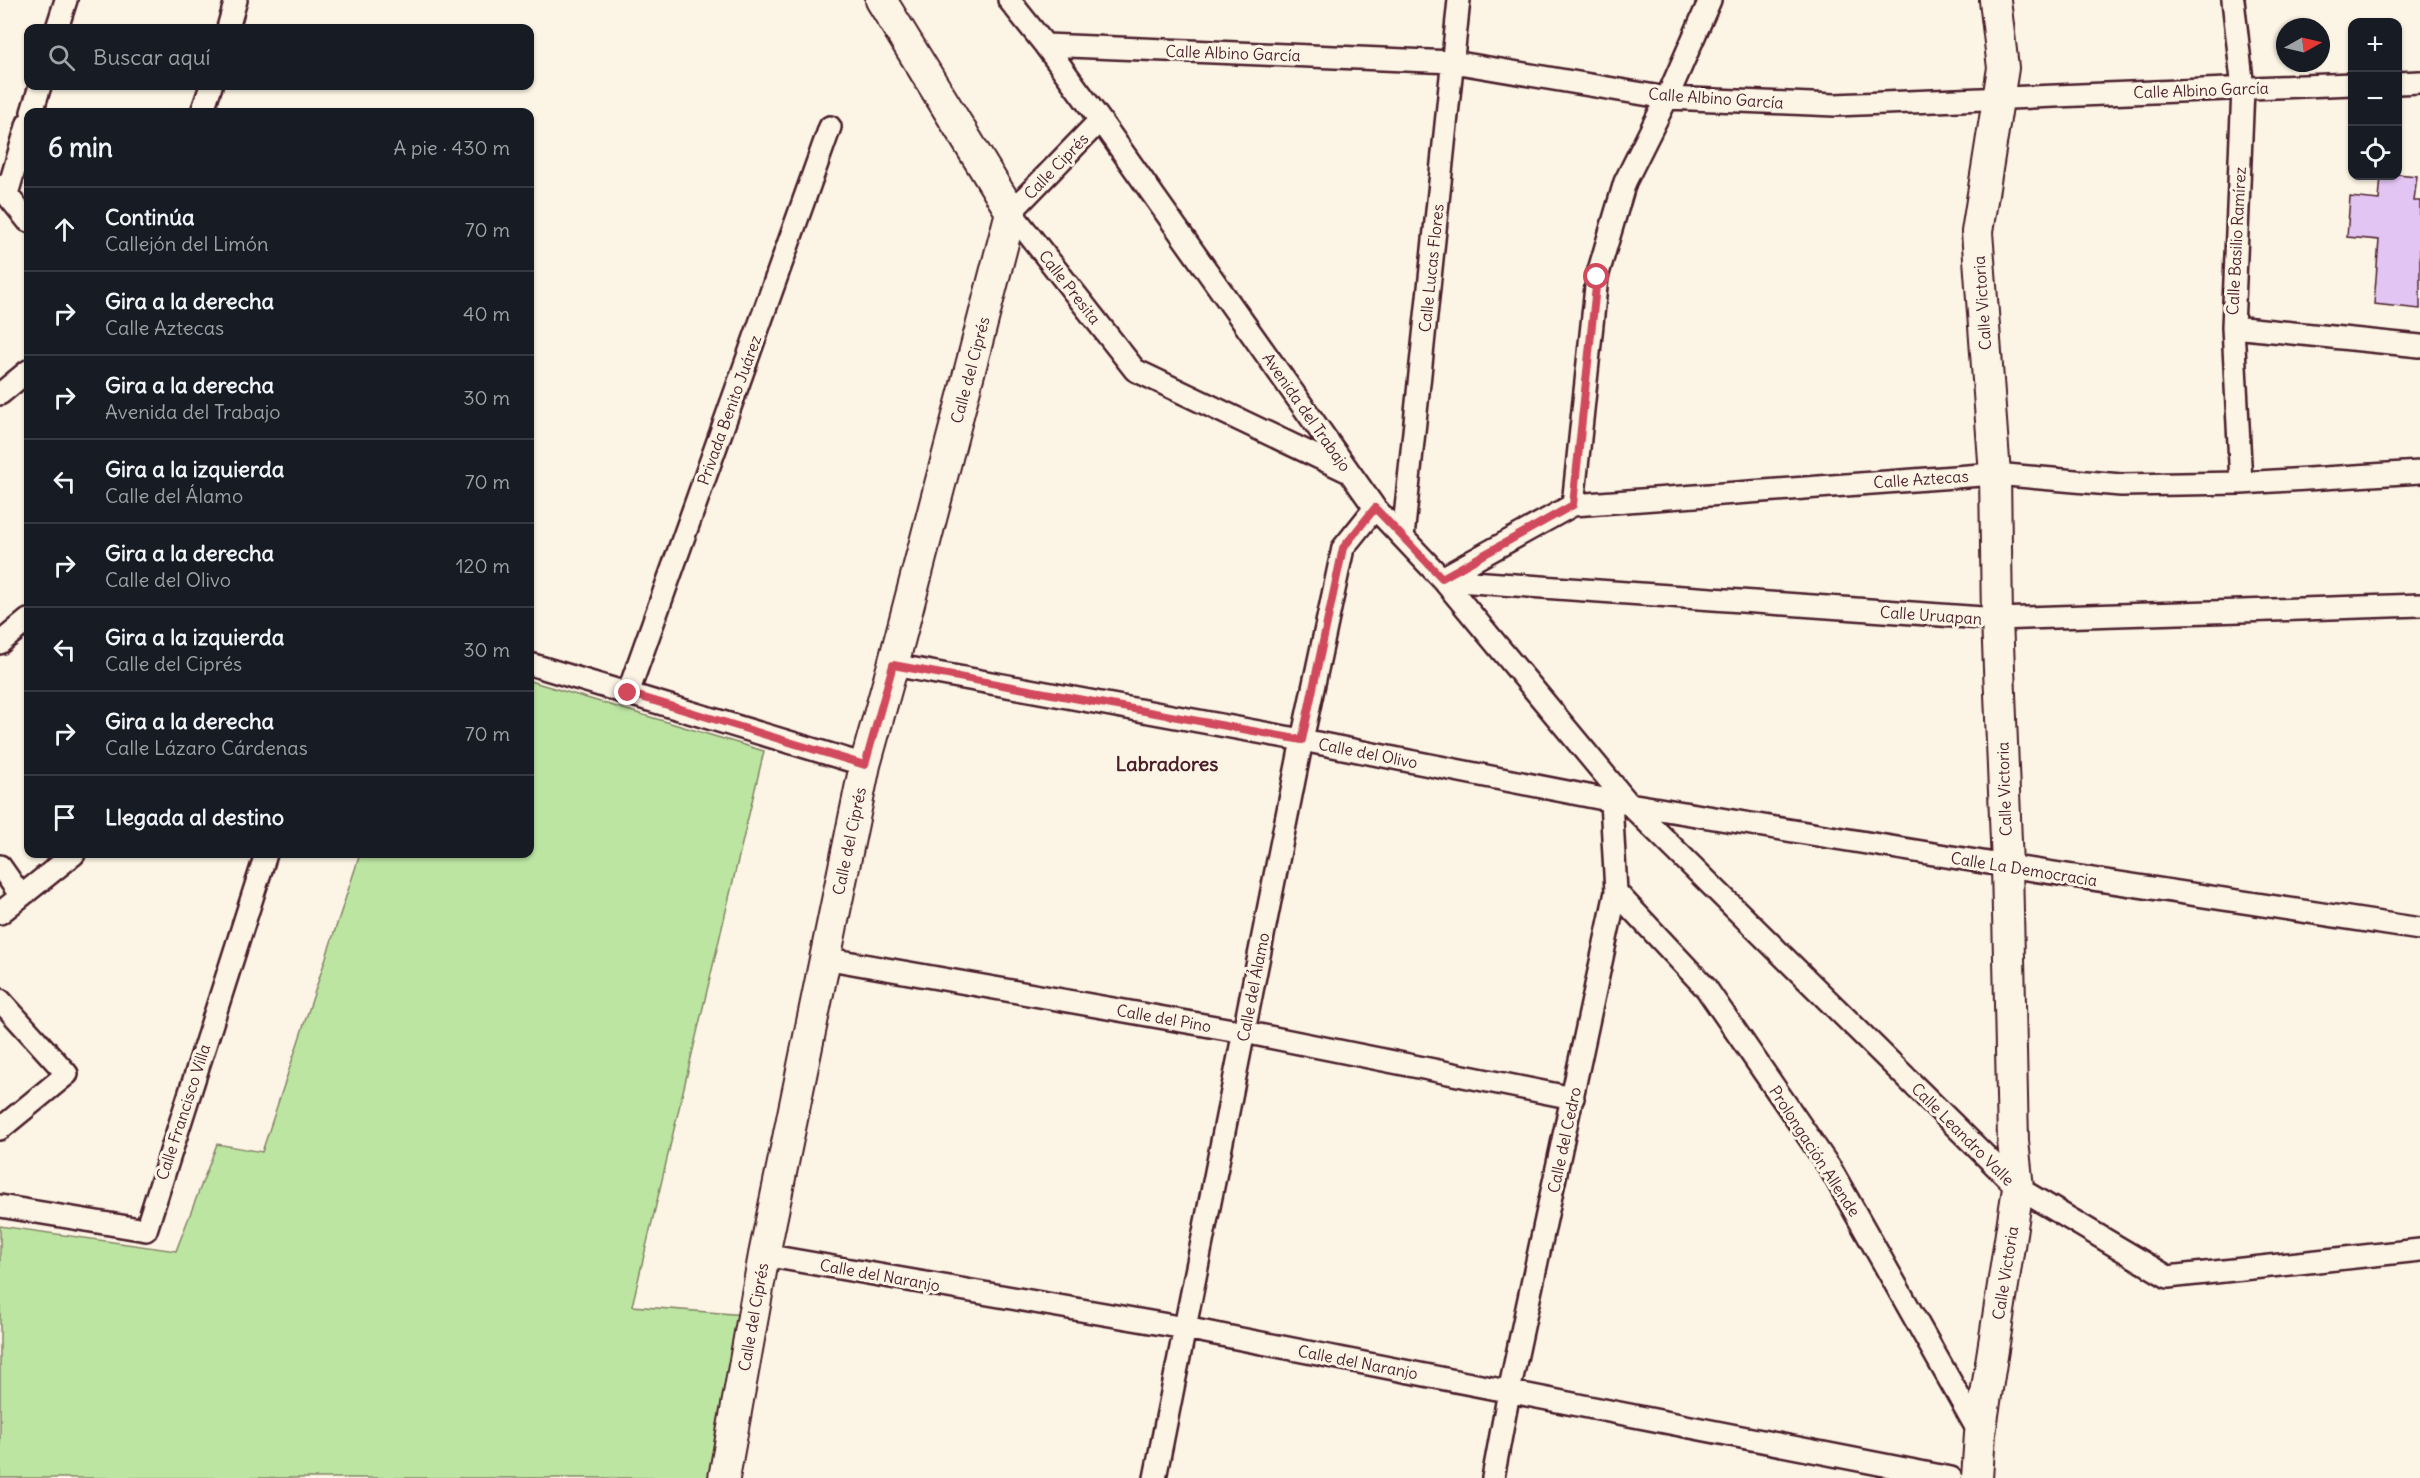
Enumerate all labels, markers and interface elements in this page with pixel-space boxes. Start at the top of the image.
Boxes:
north arrow [2276,18,2330,72]
map controls [2348,18,2402,180]
button: + [2348,18,2402,72]
search box [24,24,534,90]
icon: search [45,41,78,74]
street label: Calle Albino García [1165,41,1301,65]
text: Buscar aquí [93,43,210,71]
button: − [2348,72,2402,126]
street label: Calle Albino García [2133,78,2269,102]
street label: Calle Albino García [1648,83,1784,113]
button: locate [2348,126,2402,180]
street label: Calle Ciprés [1020,129,1092,203]
text: 6 min [48,131,113,164]
text: A pie · 430 m [393,135,510,160]
street label: Calle Basilio Ramírez [2222,166,2250,316]
text: Continúa [105,203,194,231]
street label: Calle Lucas Flores [1414,203,1448,333]
icon: ahead [48,213,81,246]
text: 70 m [465,217,510,242]
text: Callejón del Limón [105,231,269,256]
street label: Calle Presita [1035,246,1105,328]
street label: Calle Victoria [1969,255,1995,351]
route start [1583,263,1609,289]
text: Gira a la derecha [105,287,274,315]
icon: right [48,297,81,330]
text: 40 m [463,301,510,326]
street label: Calle del Ciprés [946,314,994,426]
text: Calle Aztecas [105,315,224,340]
street label: Privada Benito Juárez [693,332,766,488]
street label: Avenida del Trabajo [1259,349,1355,475]
text: Gira a la derecha [105,371,274,399]
icon: right [48,381,81,414]
text: 30 m [463,385,510,410]
text: Avenida del Trabajo [105,399,281,424]
text: Gira a la izquierda [105,455,284,483]
icon: left [48,465,81,498]
street label: Calle Aztecas [1873,466,1969,492]
text: 70 m [465,469,510,494]
text: Calle del Álamo [105,483,243,508]
text: Gira a la derecha [105,539,274,567]
icon: right [48,549,81,582]
text: 120 m [456,553,510,578]
text: Calle del Olivo [105,567,231,592]
street label: Calle Uruapan [1879,601,1983,629]
text: Gira a la izquierda [105,623,284,651]
icon: left [48,633,81,666]
text: 30 m [463,637,510,662]
text: Calle del Ciprés [105,651,242,676]
route end [614,679,640,705]
text: Gira a la derecha [105,707,274,735]
icon: right [48,717,81,750]
text: 70 m [465,721,510,746]
street label: Calle del Olivo [1317,734,1419,772]
text: Calle Lázaro Cárdenas [105,735,308,760]
street label: Calle Victoria [1992,741,2016,837]
district label: Labradores [1116,751,1218,776]
street label: Calle del Ciprés [828,785,870,897]
icon: arrive [48,801,81,834]
text: Llegada al destino [105,803,284,831]
street label: Calle La Democracia [1949,848,2099,890]
street label: Calle del Álamo [1233,931,1273,1043]
street label: Calle del Pino [1115,1000,1213,1036]
street label: Calle Francisco Villa [152,1041,214,1183]
street label: Calle Leandro Valle [1907,1078,2019,1190]
street label: Prolongación Allende [1765,1082,1865,1220]
street label: Calle del Cedro [1543,1085,1585,1195]
street label: Calle Victoria [1988,1225,2022,1321]
street label: Calle del Naranjo [818,1255,942,1295]
street label: Calle del Ciprés [734,1261,772,1373]
street label: Calle del Naranjo [1296,1341,1420,1383]

